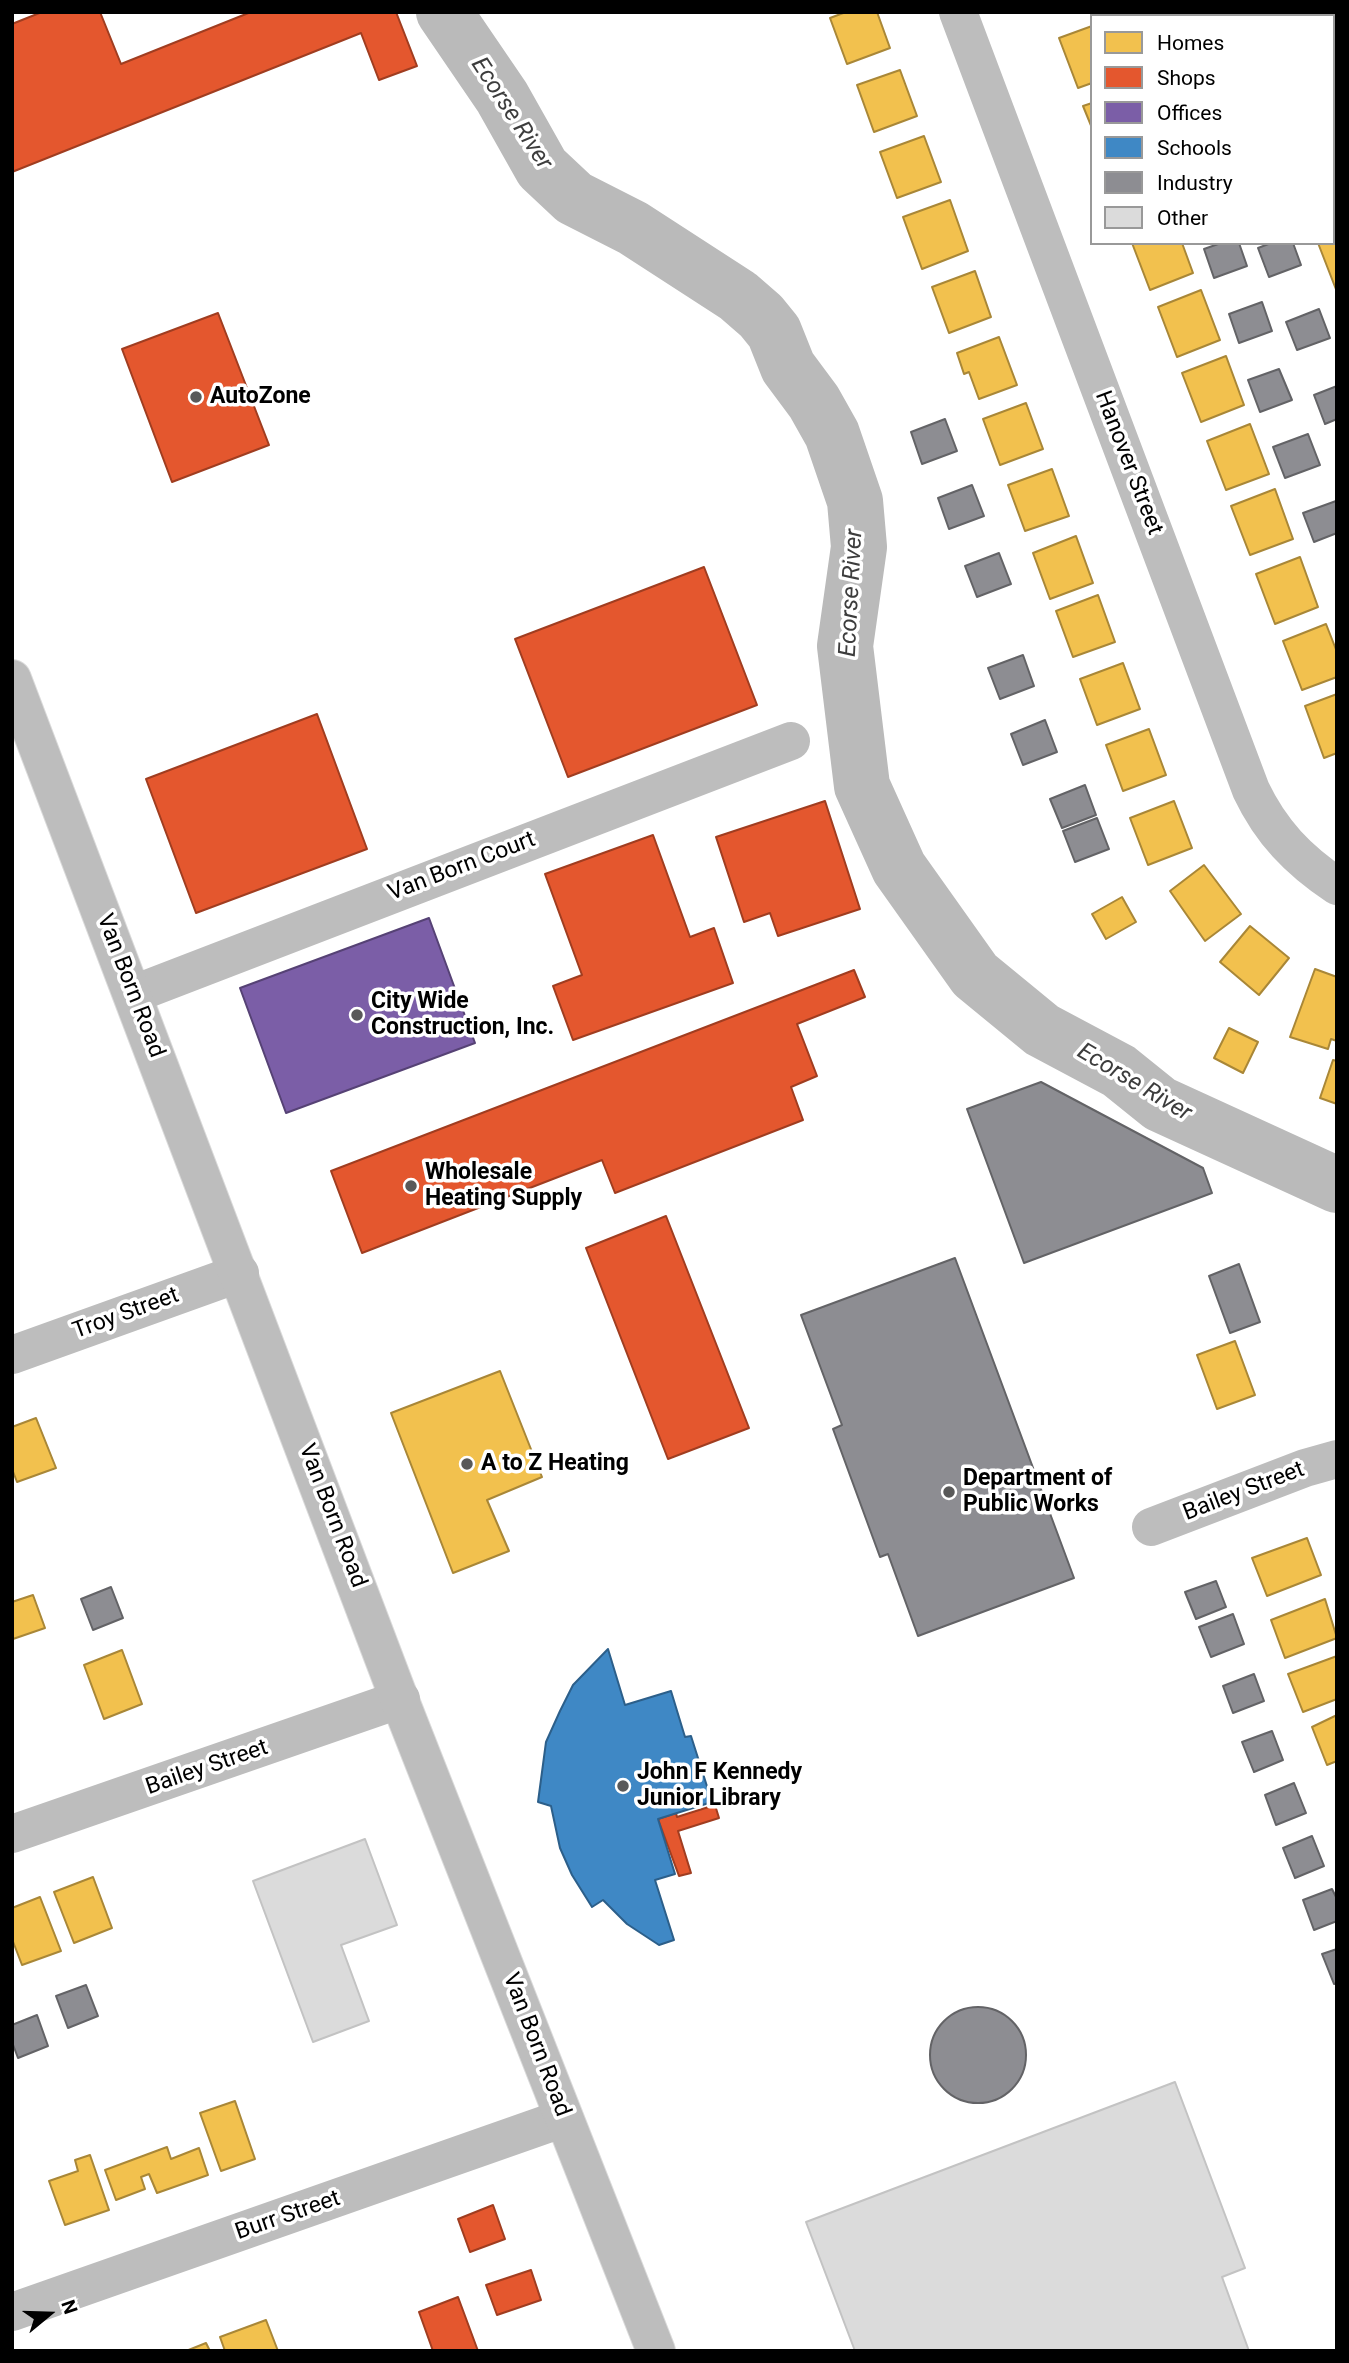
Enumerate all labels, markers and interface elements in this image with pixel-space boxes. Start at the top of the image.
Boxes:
legend [1090,14,1335,245]
text: Homes [1157,31,1224,55]
water label: Ecorse River [464,53,558,175]
text: Shops [1157,66,1216,90]
text: Offices [1157,101,1222,125]
text: Schools [1157,136,1232,160]
text: Industry [1157,171,1233,195]
text: Other [1157,206,1208,230]
place label: AutoZone [210,383,311,411]
street label: Hanover Street [1088,387,1168,539]
marker: AutoZone [188,389,204,405]
water label: Ecorse River [834,528,870,658]
street label: Van Born Court [385,826,539,908]
street label: Van Born Road [90,910,170,1062]
place label: City Wide Construction, Inc. [371,988,554,1042]
marker: City Wide Construction, Inc. [349,1007,365,1023]
water label: Ecorse River [1072,1038,1196,1128]
place label: Wholesale Heating Supply [425,1159,582,1213]
marker: Wholesale Heating Supply [403,1178,419,1194]
street label: Troy Street [69,1282,183,1346]
street label: Van Born Road [292,1440,372,1592]
place label: A to Z Heating [481,1450,629,1478]
marker: A to Z Heating [459,1456,475,1472]
street label: Bailey Street [1180,1456,1308,1528]
place label: Department of Public Works [963,1465,1112,1519]
marker: Department of Public Works [941,1484,957,1500]
street label: Bailey Street [142,1734,272,1802]
place label: John F Kennedy Junior Library [637,1759,802,1813]
marker: John F Kennedy Junior Library [615,1778,631,1794]
street label: Van Born Road [496,1969,576,2121]
street label: Burr Street [232,2185,344,2247]
north arrow [14,2279,84,2349]
text: N [56,2297,82,2317]

